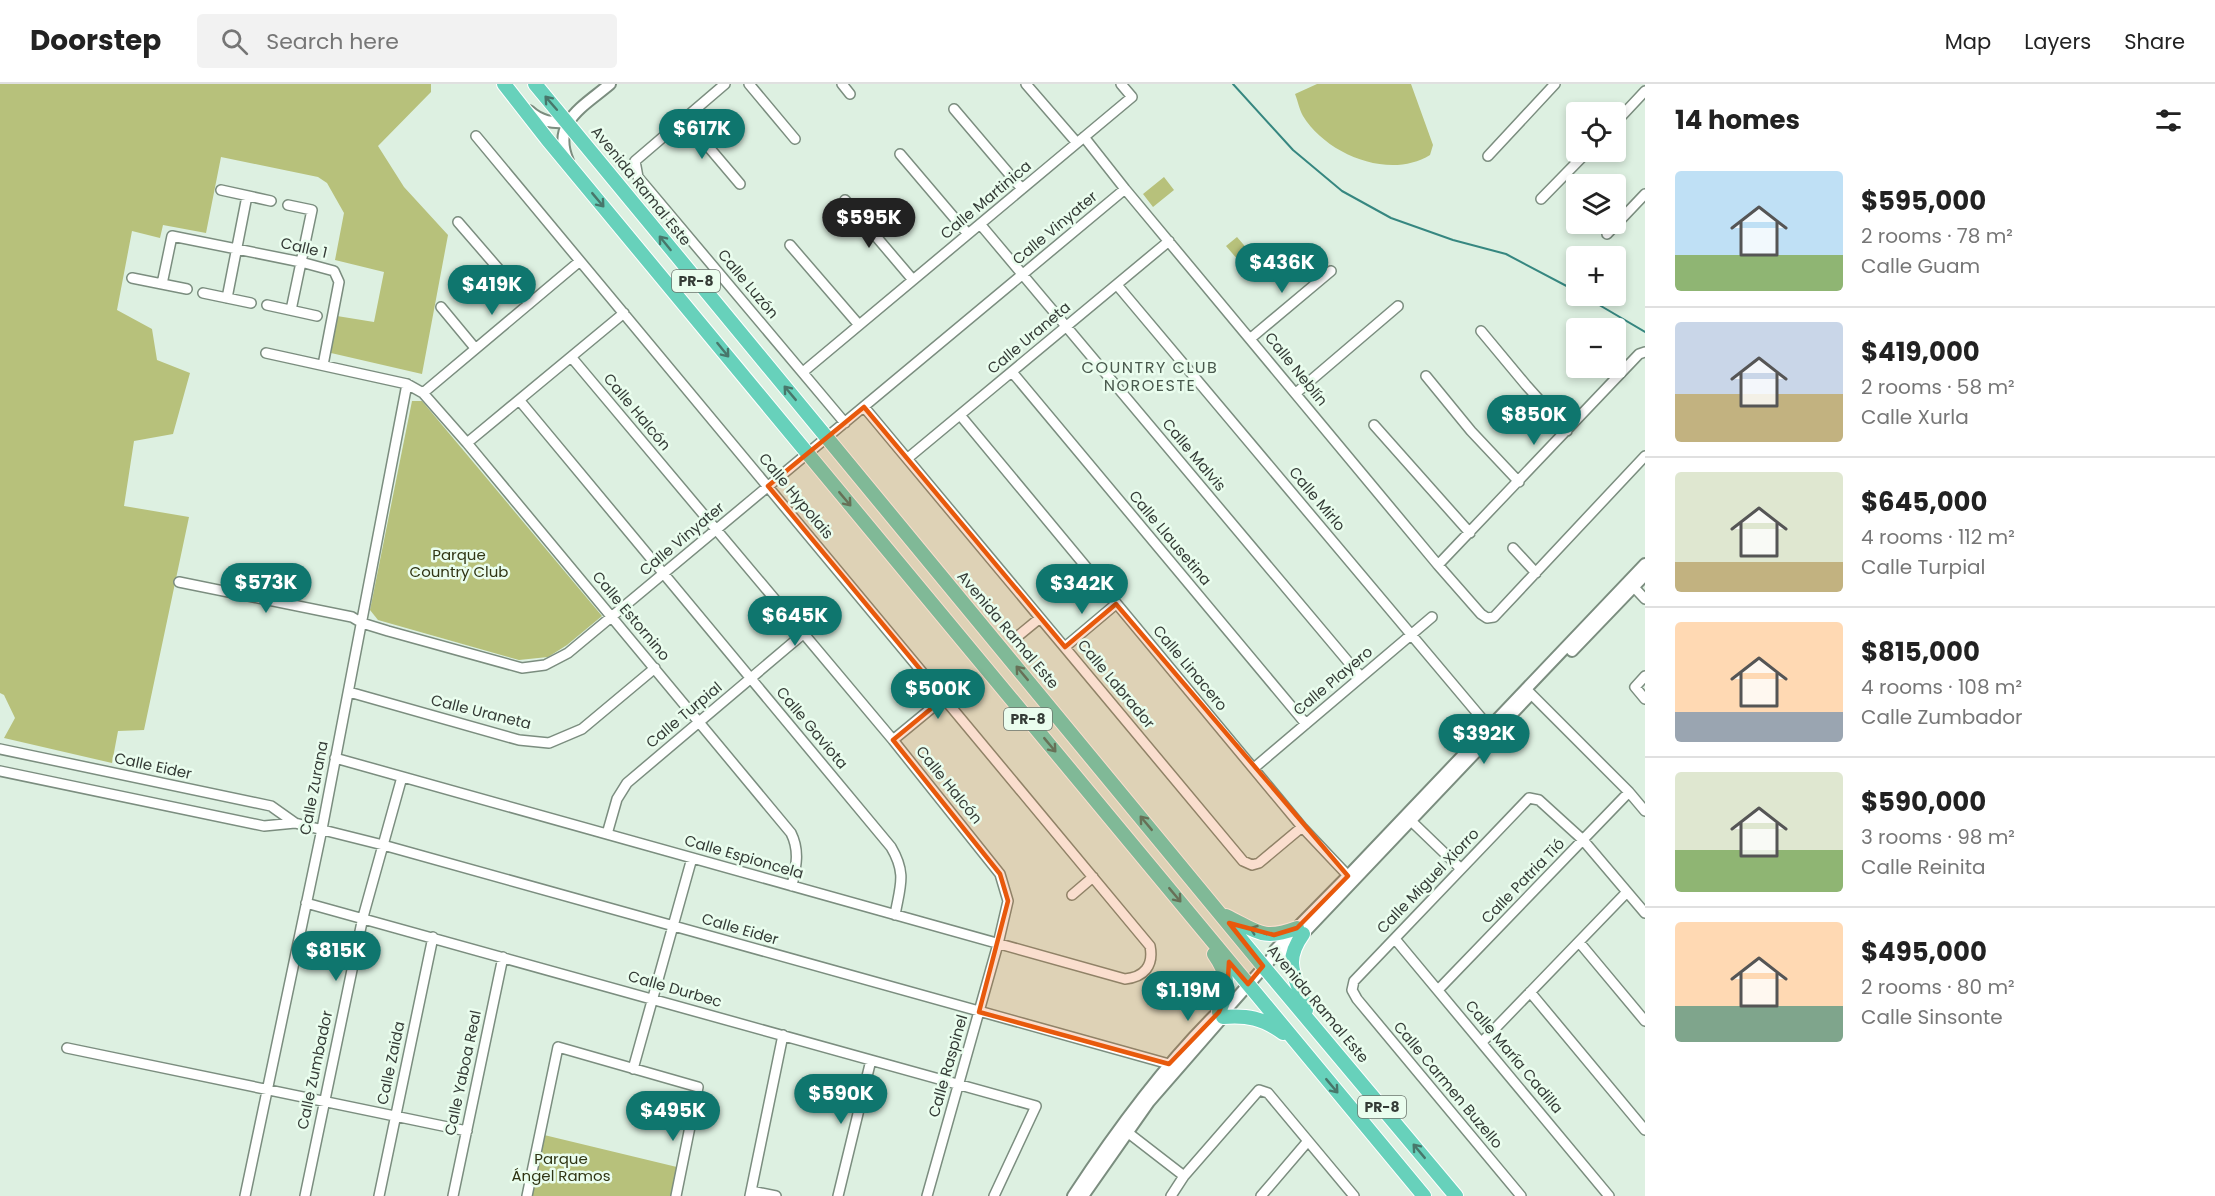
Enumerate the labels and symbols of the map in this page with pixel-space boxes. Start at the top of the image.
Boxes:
one-way arrow [544,96,558,111]
pin: $617K [660,109,744,160]
street label: Avenida Ramal Este [587,121,696,250]
street label: Calle Martinica [936,155,1036,244]
street label: Calle Vinyater [1008,186,1102,269]
one-way arrow [592,192,605,208]
pin: $595K [827,198,911,249]
street label: Calle 1 [279,232,329,263]
one-way arrow [659,235,672,251]
pin: $436K [1240,243,1324,294]
street label: Calle Luzón [713,245,784,323]
pin: $419K [450,265,534,316]
road number: PR-8 [672,270,720,292]
street label: Calle Uraneta [983,297,1075,379]
street label: Calle Neblín [1260,327,1333,410]
one-way arrow [716,342,729,358]
district label: COUNTRY CLUB NOROESTE [1082,356,1218,397]
street label: Calle Halcón [599,369,676,455]
one-way arrow [783,385,796,401]
pin: $850K [1492,395,1576,446]
street label: Calle Malvis [1158,414,1231,496]
street label: Calle Hypolais [754,448,839,543]
street label: Calle Mirlo [1284,462,1350,535]
street label: Calle Llausetina [1124,486,1216,590]
one-way arrow [838,491,852,506]
street label: Calle Vinyater [635,497,729,580]
park label: Parque Country Club [410,544,508,582]
pin: $573K [224,563,308,614]
pin: $342K [1040,564,1124,615]
street label: Calle Estornino [588,566,675,665]
street label: Avenida Ramal Este [953,566,1064,693]
pin: $645K [753,596,837,647]
street label: Calle Linacero [1148,620,1232,715]
street label: Calle Labrador [1073,635,1160,733]
street label: Calle Playero [1288,641,1377,720]
one-way arrow [1015,665,1028,681]
pin: $500K [896,669,980,720]
street label: Calle Turpial [641,677,726,753]
street label: Calle Gaviota [772,682,853,773]
street label: Calle Uraneta [429,689,534,734]
road number: PR-8 [1004,708,1052,730]
pin: $392K [1442,714,1526,765]
one-way arrow [1044,737,1057,753]
street label: Calle Zurana [294,739,333,837]
street label: Calle Halcón [911,741,987,828]
street label: Calle Eider [112,747,194,784]
one-way arrow [1139,816,1153,831]
street label: Calle Miguel Xiorro [1372,823,1484,938]
street label: Calle Espioncela [682,829,806,884]
street label: Calle Patria Tió [1476,833,1569,928]
one-way arrow [1168,887,1182,902]
street label: Calle Eider [699,908,781,950]
one-way arrow [1249,924,1268,935]
pin: $815K [294,931,378,982]
street label: Avenida Ramal Este [1263,940,1374,1067]
street label: Calle Durbec [626,965,725,1012]
pin: $1.19M [1139,971,1237,1022]
street label: Calle María Cadilla [1461,996,1568,1118]
street label: Calle Zumbador [292,1008,337,1131]
street label: Calle Yaboa Real [439,1008,486,1137]
street label: Calle Raspinel [923,1012,972,1120]
street label: Calle Carmen Buzello [1389,1017,1508,1153]
street label: Calle Zaida [371,1019,410,1106]
pin: $590K [799,1074,883,1125]
one-way arrow [1326,1078,1339,1094]
pin: $495K [631,1091,715,1142]
road number: PR-8 [1358,1096,1406,1118]
one-way arrow [1412,1144,1426,1159]
park label: Parque Ángel Ramos [512,1148,611,1186]

